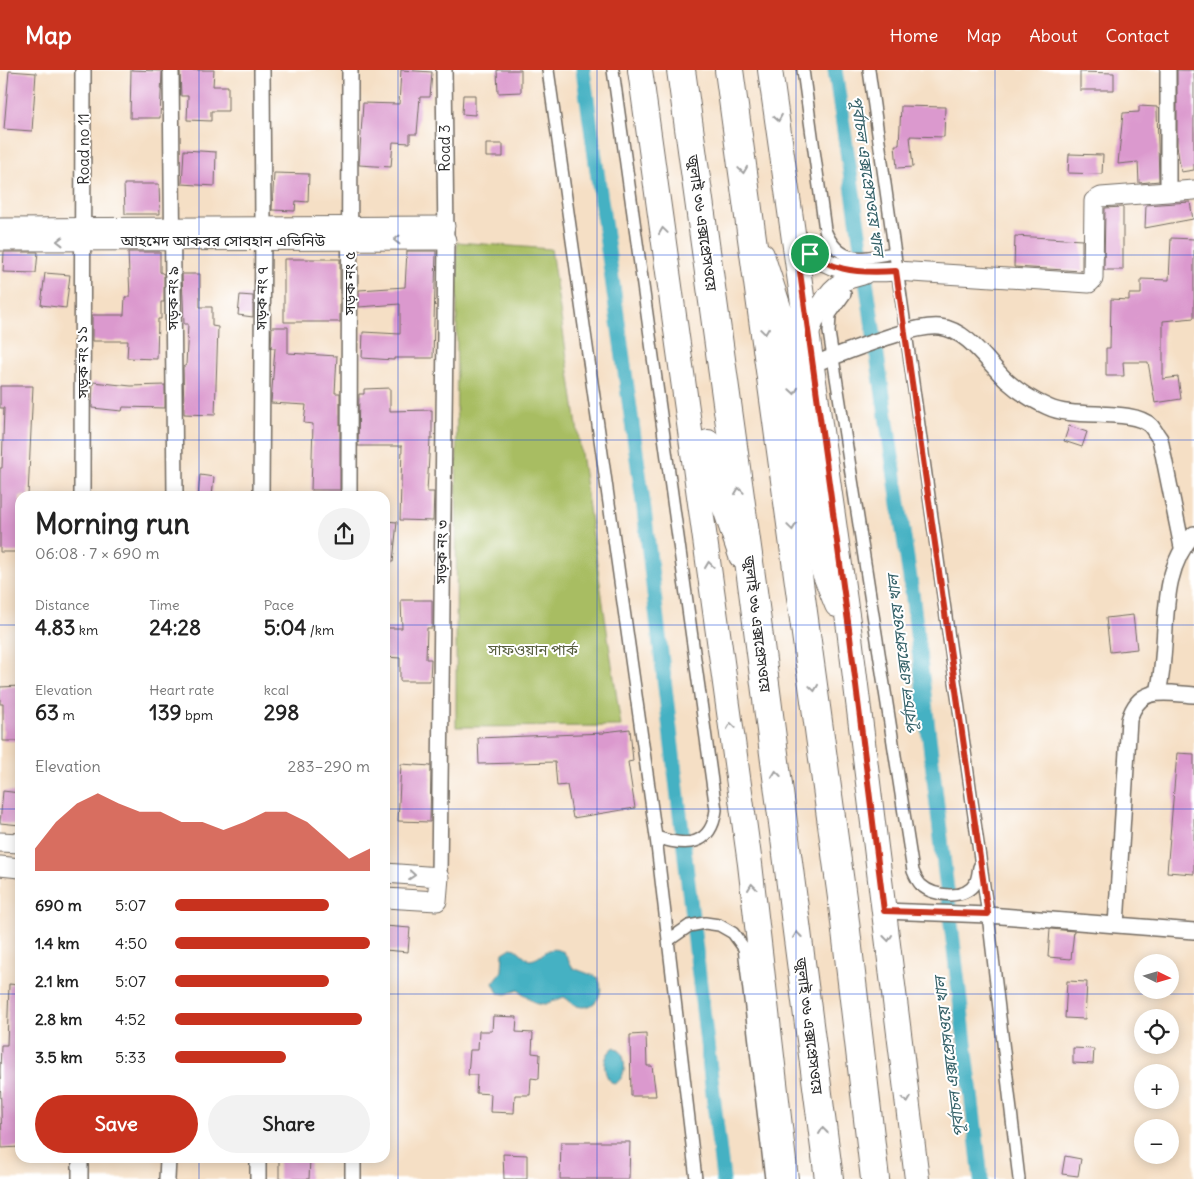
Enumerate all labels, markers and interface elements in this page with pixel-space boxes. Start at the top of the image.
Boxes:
text: Map [25,20,72,50]
text: Home [890,24,938,47]
text: Map [966,24,1001,47]
text: About [1029,24,1077,47]
text: Contact [1105,24,1169,47]
water label: পূর্বাচল এক্সপ্রেসওয়ে খাল [847,95,890,260]
street label: Road no 11 [74,113,93,185]
one-way arrow [772,114,782,123]
street label: Road 3 [435,124,454,172]
street label: জুলাই ৩৬ এক্সপ্রেসওয়ে [683,153,722,293]
one-way arrow [738,166,748,175]
one-way arrow [659,226,669,235]
street label: আহমেদ আকবর সোবহান এভিনিউ [120,231,325,250]
pin [789,233,831,275]
one-way arrow [393,235,400,245]
one-way arrow [55,236,63,246]
icon: arrive [796,240,824,268]
street label: সড়ক নং ৫ [340,251,359,316]
street label: সড়ক নং ৯ [163,266,182,331]
street label: সড়ক নং ৭ [251,266,272,331]
street label: সড়ক নং ১১ [73,326,92,399]
one-way arrow [760,327,770,336]
one-way arrow [788,386,798,395]
one-way arrow [734,487,745,495]
text: Morning run [35,506,190,542]
button: share [318,508,370,560]
street label: সড়ক নং ৩ [431,520,452,585]
one-way arrow [786,523,797,531]
text: 06:08 · 7 × 690 m [35,543,160,563]
street label: জুলাই ৩৬ এক্সপ্রেসওয়ে [740,554,775,694]
one-way arrow [704,561,715,569]
water label: পূর্বাচল এক্সপ্রেসওয়ে খাল [882,570,922,736]
text: Distance [35,596,90,614]
text: Time [149,596,180,614]
text: Pace [264,596,294,614]
text: 4.83 [35,614,76,641]
text: 24:28 [149,614,201,641]
text: 5:04 [264,614,306,641]
text: km [76,621,98,639]
text: /km [306,621,334,639]
park label: সাফওয়ান পার্ক [487,640,579,659]
text: Elevation [35,681,92,699]
text: Heart rate [149,681,214,699]
text: kcal [264,681,289,699]
one-way arrow [808,684,818,692]
text: 63 [35,699,59,726]
text: 139 [149,699,182,726]
text: 298 [264,699,299,726]
text: m [59,706,75,724]
text: bpm [182,706,213,724]
one-way arrow [726,722,737,730]
text: Elevation [35,756,101,776]
text: 283–290 m [288,756,370,776]
one-way arrow [772,769,782,778]
one-way arrow [408,869,416,880]
one-way arrow [747,883,758,891]
text: 690 m [35,895,82,915]
text: 5:07 [115,895,146,915]
one-way arrow [792,930,803,938]
text: 1.4 km [35,933,80,953]
text: 4:50 [115,933,148,953]
one-way arrow [882,935,893,943]
north arrow [1134,954,1179,999]
map controls [1134,954,1179,1164]
street label: জুলাই ৩৬ এক্সপ্রেসওয়ে [792,956,827,1096]
text: 2.1 km [35,971,79,991]
text: 5:07 [115,971,146,991]
water label: পূর্বাচল এক্সপ্রেসওয়ে খাল [929,972,969,1138]
text: 2.8 km [35,1009,82,1029]
text: 4:52 [115,1009,146,1029]
button: locate [1134,1009,1179,1054]
text: 3.5 km [35,1047,83,1067]
text: 5:33 [115,1047,146,1067]
button: + [1134,1064,1179,1109]
button: Save [35,1095,198,1153]
button: Share [208,1095,370,1153]
one-way arrow [901,1096,912,1104]
button: − [1134,1119,1179,1164]
one-way arrow [818,1126,828,1135]

